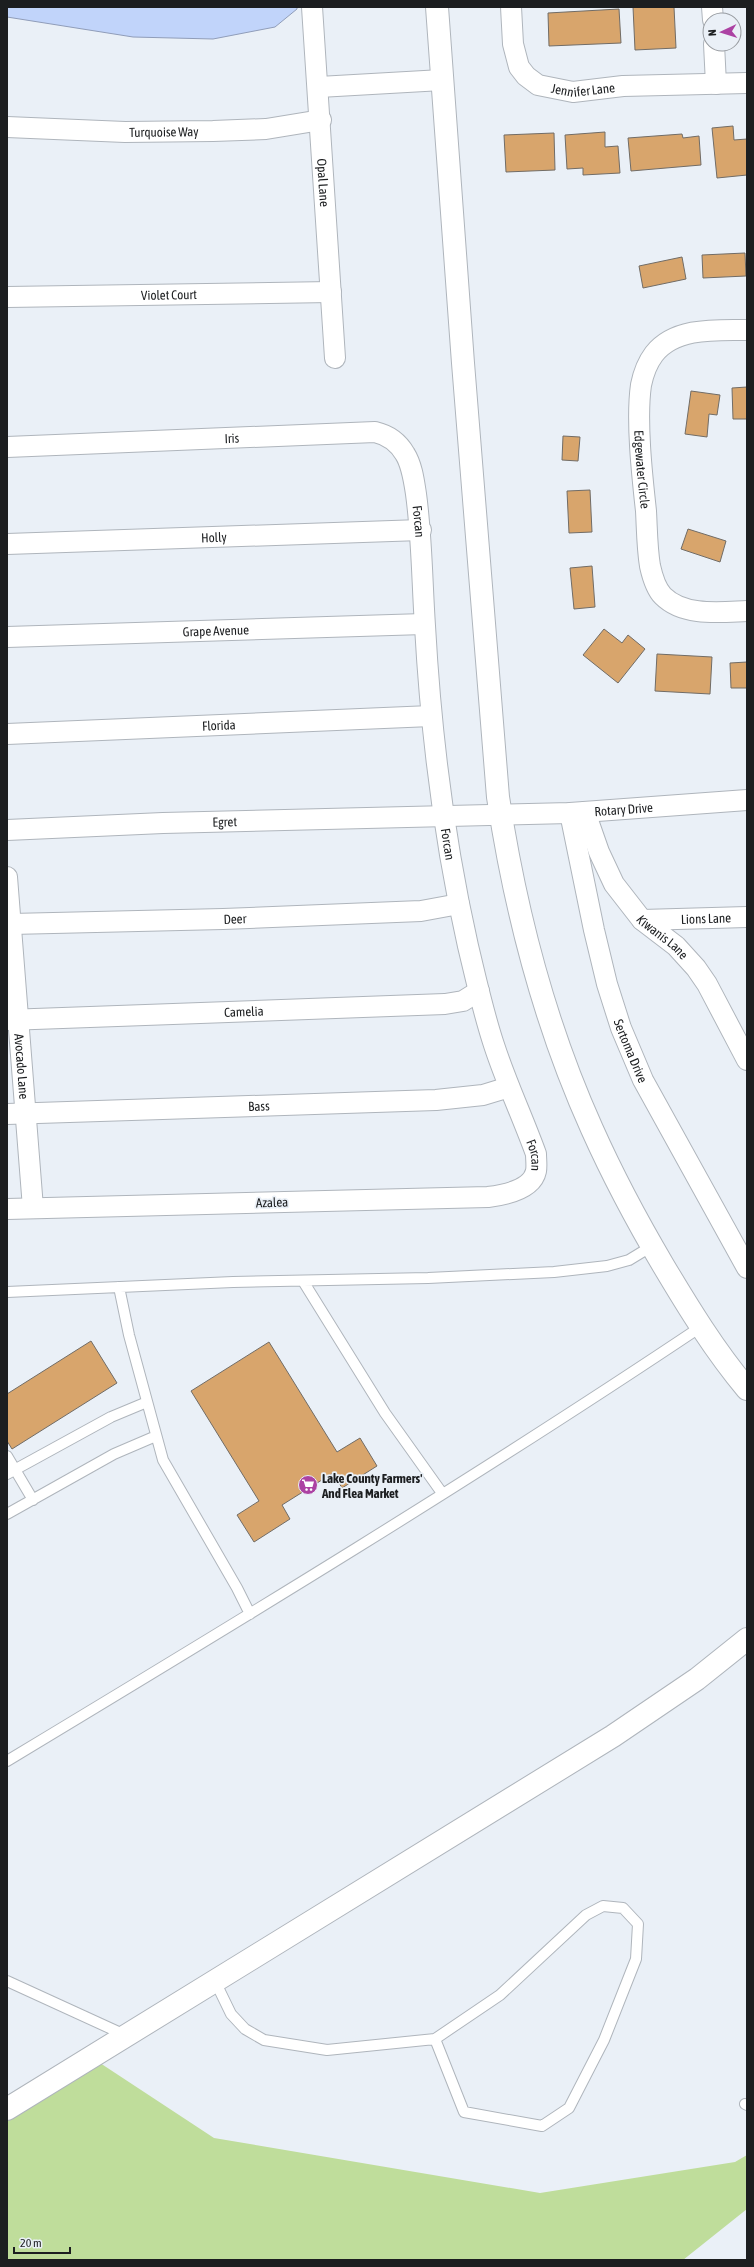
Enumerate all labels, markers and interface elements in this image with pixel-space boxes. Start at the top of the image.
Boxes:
north arrow [702,12,742,52]
text: N [706,29,718,36]
street label: Jennifer Lane [550,80,616,100]
street label: Turquoise Way [129,124,199,140]
street label: Opal Lane [314,158,332,207]
street label: Violet Court [141,287,197,303]
street label: Edgewater Circle [631,430,653,510]
street label: Iris [224,431,240,446]
street label: Forcan [409,505,427,538]
street label: Holly [201,530,228,545]
street label: Grape Avenue [183,622,249,640]
street label: Florida [202,717,236,734]
street label: Rotary Drive [594,800,654,819]
street label: Egret [212,814,238,830]
street label: Forcan [438,827,458,861]
street label: Lions Lane [681,910,731,927]
street label: Deer [223,911,247,927]
street label: Kiwanis Lane [633,912,691,962]
street label: Camelia [224,1004,264,1020]
street label: Sertoma Drive [611,1017,650,1085]
street label: Avocado Lane [11,1033,31,1100]
street label: Bass [248,1098,270,1114]
street label: Forcan [523,1137,544,1172]
street label: Azalea [256,1194,288,1211]
place label: Lake County Farmers' And Flea Market [321,1471,422,1501]
supermarket icon: Lake County Farmers' And Flea Market [297,1474,319,1496]
scale bar [14,2229,70,2255]
text: 20 m [20,2236,42,2250]

